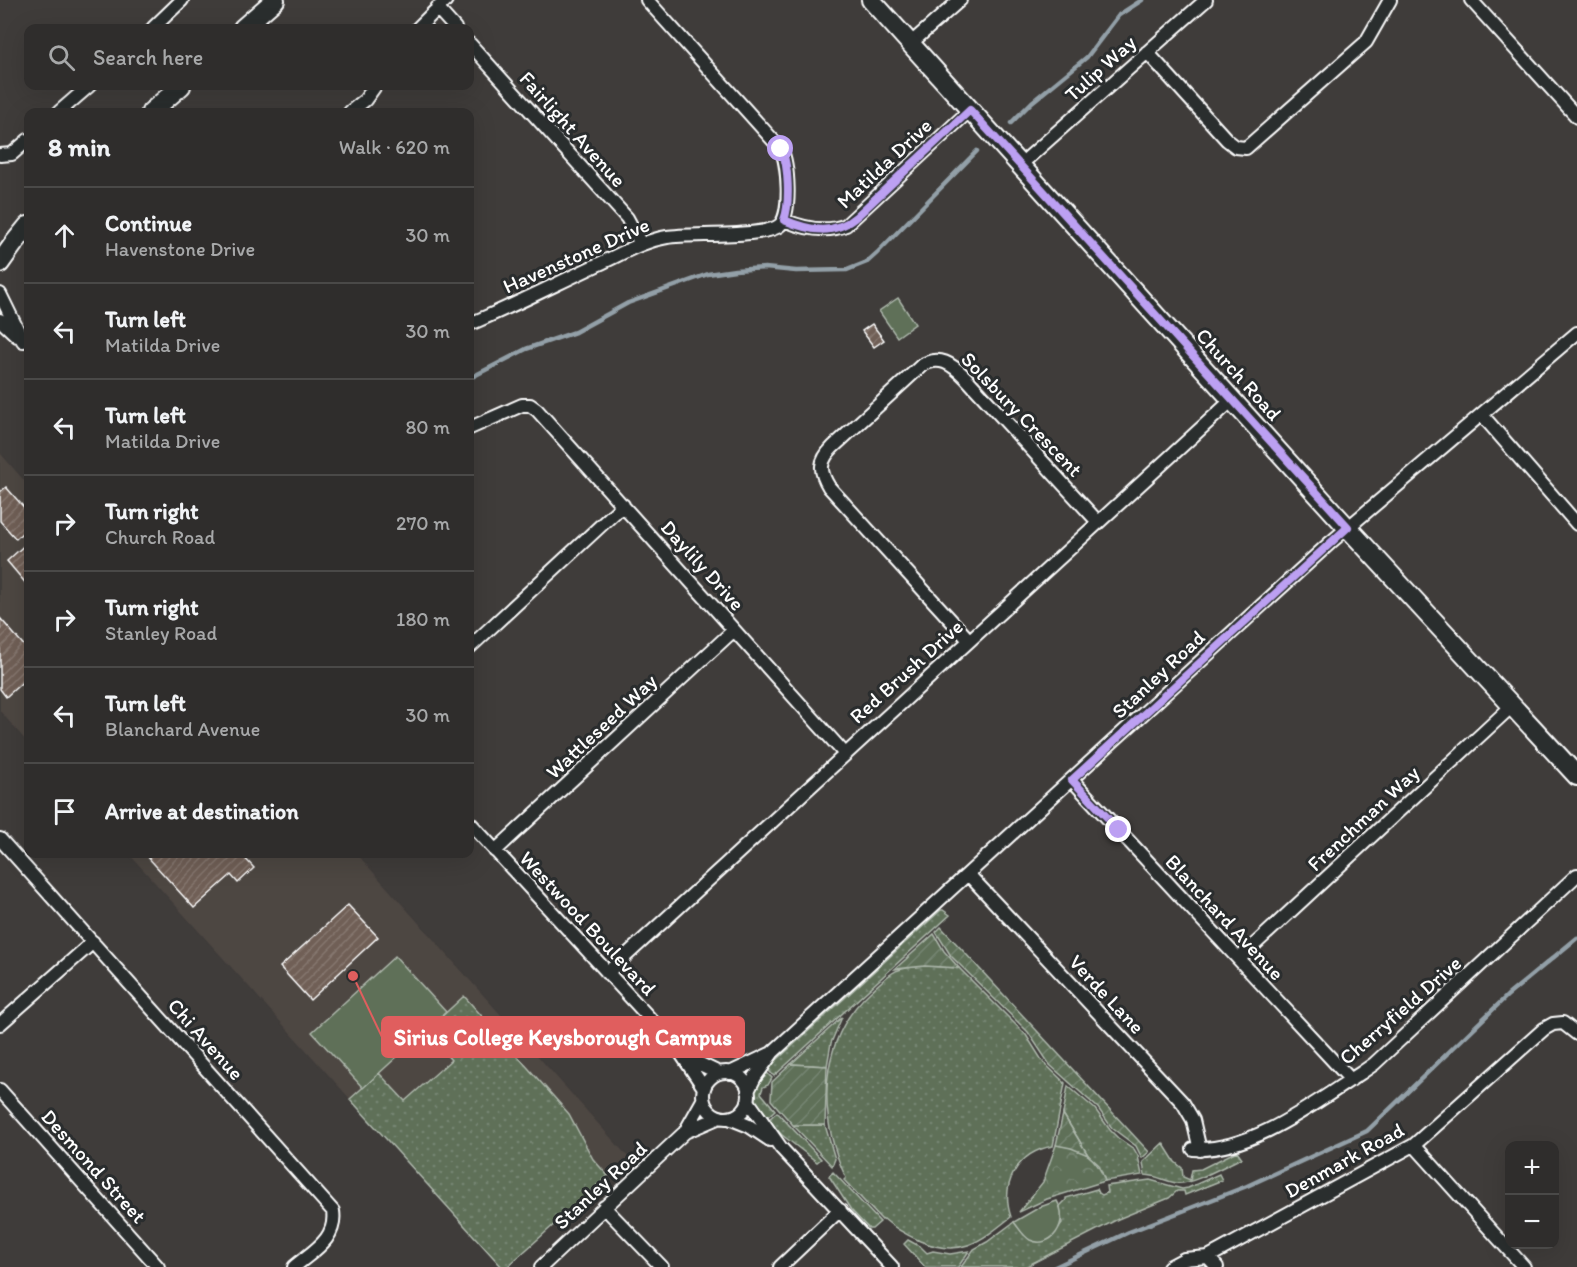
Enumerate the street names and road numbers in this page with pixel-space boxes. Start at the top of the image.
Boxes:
street label: Tulip Way [1059,30,1141,106]
street label: Fairlight Avenue [514,66,632,192]
street label: Matilda Drive [831,113,937,213]
street label: Havenstone Drive [499,212,653,298]
street label: Church Road [1191,323,1287,425]
street label: Solsbury Crescent [956,346,1088,482]
street label: Daylily Drive [656,515,750,615]
street label: Red Brush Drive [844,614,968,728]
street label: Stanley Road [1106,625,1210,723]
street label: Wattleseed Way [540,668,662,784]
street label: Frenchman Way [1302,760,1424,876]
street label: Westwood Boulevard [515,846,661,1000]
street label: Blanchard Avenue [1160,849,1290,985]
street label: Verde Lane [1064,949,1150,1039]
street label: Cherryfield Drive [1334,950,1466,1070]
street label: Chi Avenue [163,993,249,1085]
street label: Desmond Street [36,1104,152,1228]
street label: Denmark Road [1280,1117,1408,1203]
street label: Stanley Road [548,1136,652,1234]

